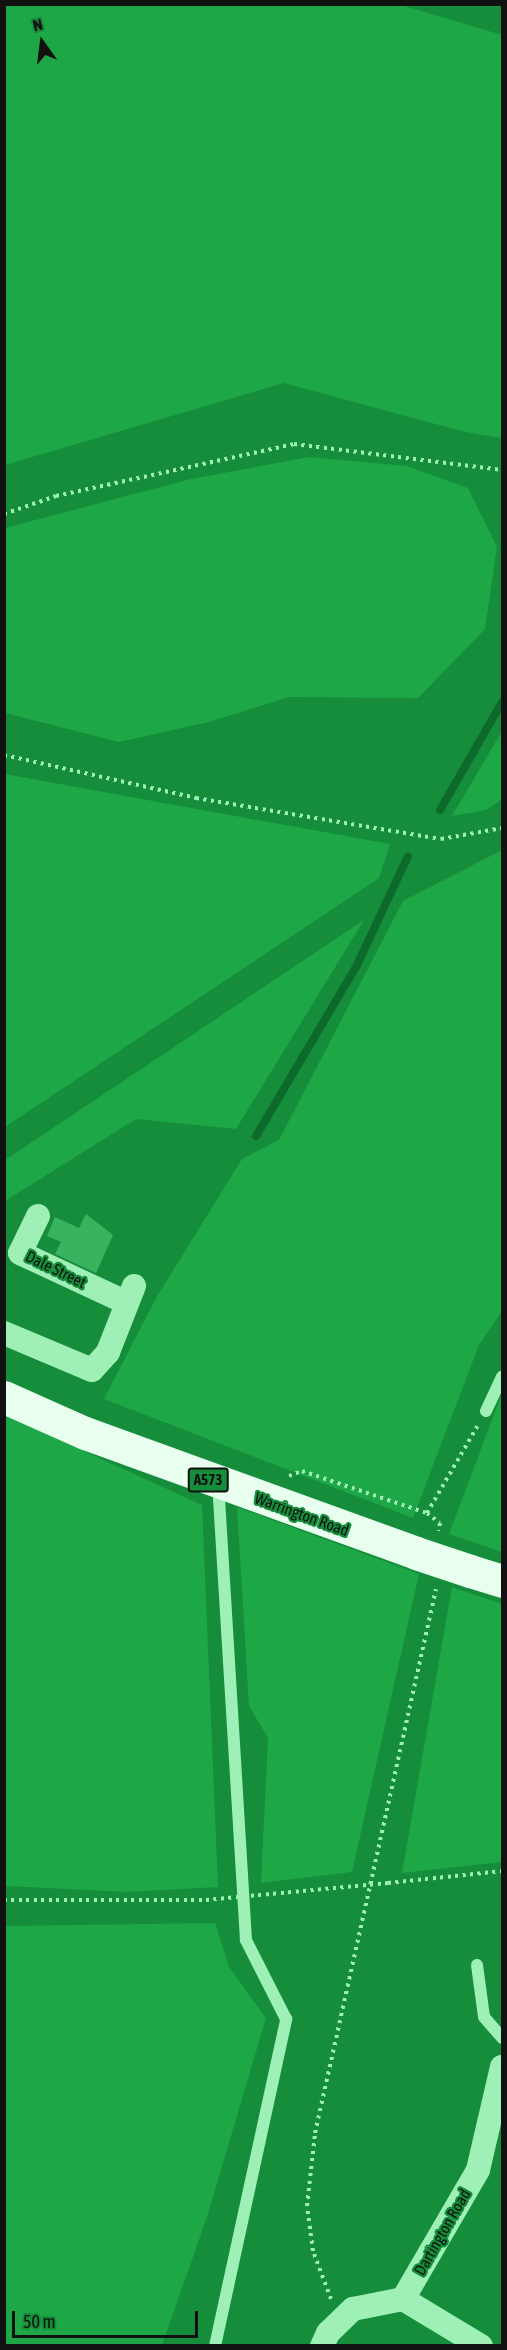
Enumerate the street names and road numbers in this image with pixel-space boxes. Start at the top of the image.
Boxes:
street label: Dale Street [23,1246,89,1292]
road number: A573 [187,1468,229,1492]
street label: Warrington Road [252,1488,352,1540]
street label: Dartington Road [410,2185,474,2279]

